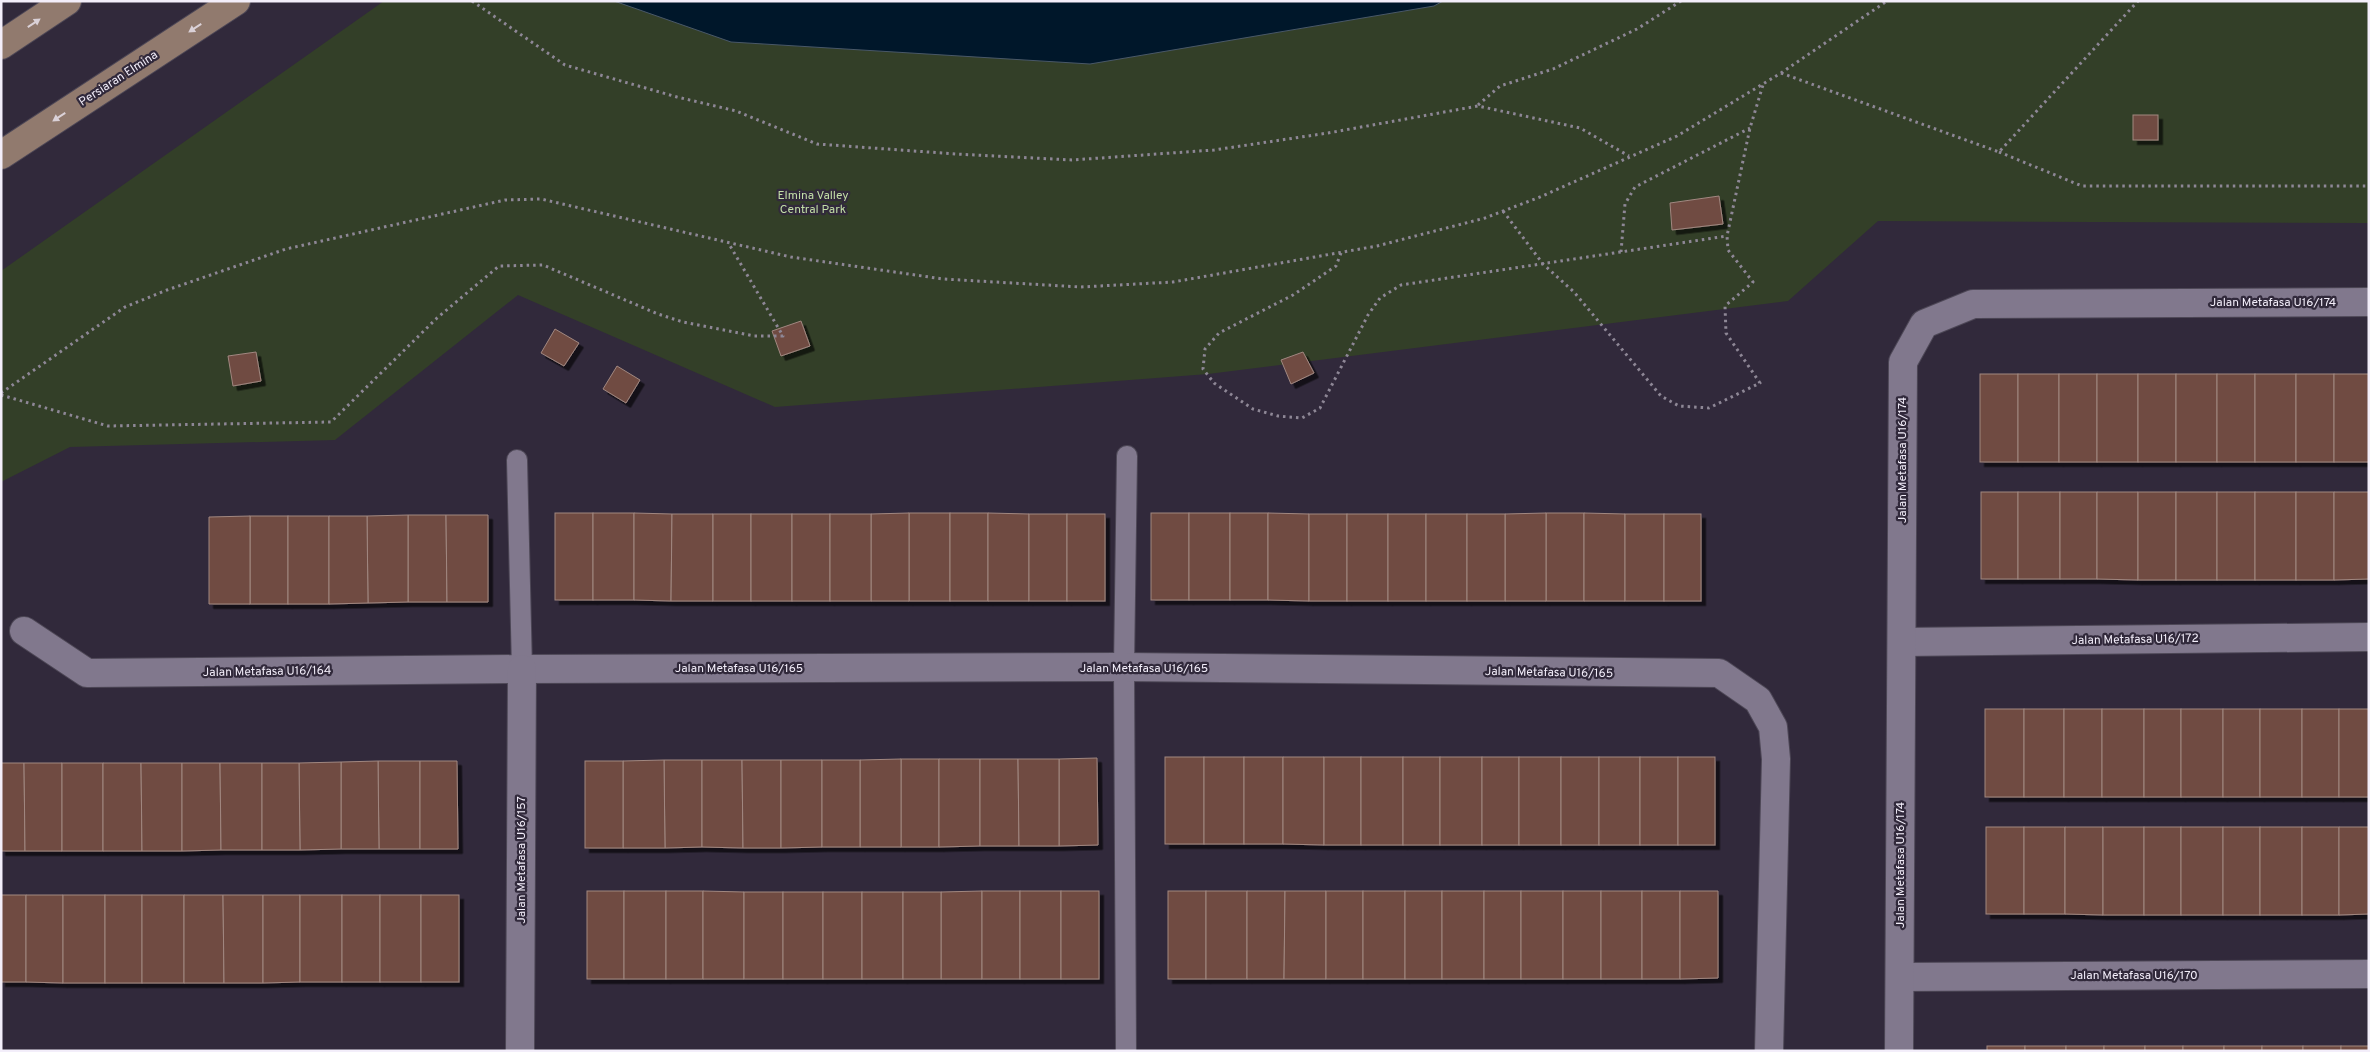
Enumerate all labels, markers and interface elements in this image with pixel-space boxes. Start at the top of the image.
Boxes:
one-way arrow [27,18,41,28]
one-way arrow [188,23,202,33]
street label: Persiaran Elmina [76,47,161,110]
one-way arrow [52,112,66,122]
park label: Elmina Valley Central Park [777,188,849,218]
street label: Jalan Metafasa U16/174 [2210,295,2336,311]
street label: Jalan Metafasa U16/174 [1895,397,1911,523]
street label: Jalan Metafasa U16/172 [2071,631,2199,649]
street label: Jalan Metafasa U16/165 [675,661,803,677]
street label: Jalan Metafasa U16/165 [1080,661,1208,677]
street label: Jalan Metafasa U16/164 [203,663,331,681]
street label: Jalan Metafasa U16/165 [1485,664,1613,682]
street label: Jalan Metafasa U16/157 [514,796,530,924]
street label: Jalan Metafasa U16/174 [1893,802,1909,928]
street label: Jalan Metafasa U16/170 [2070,968,2198,984]

